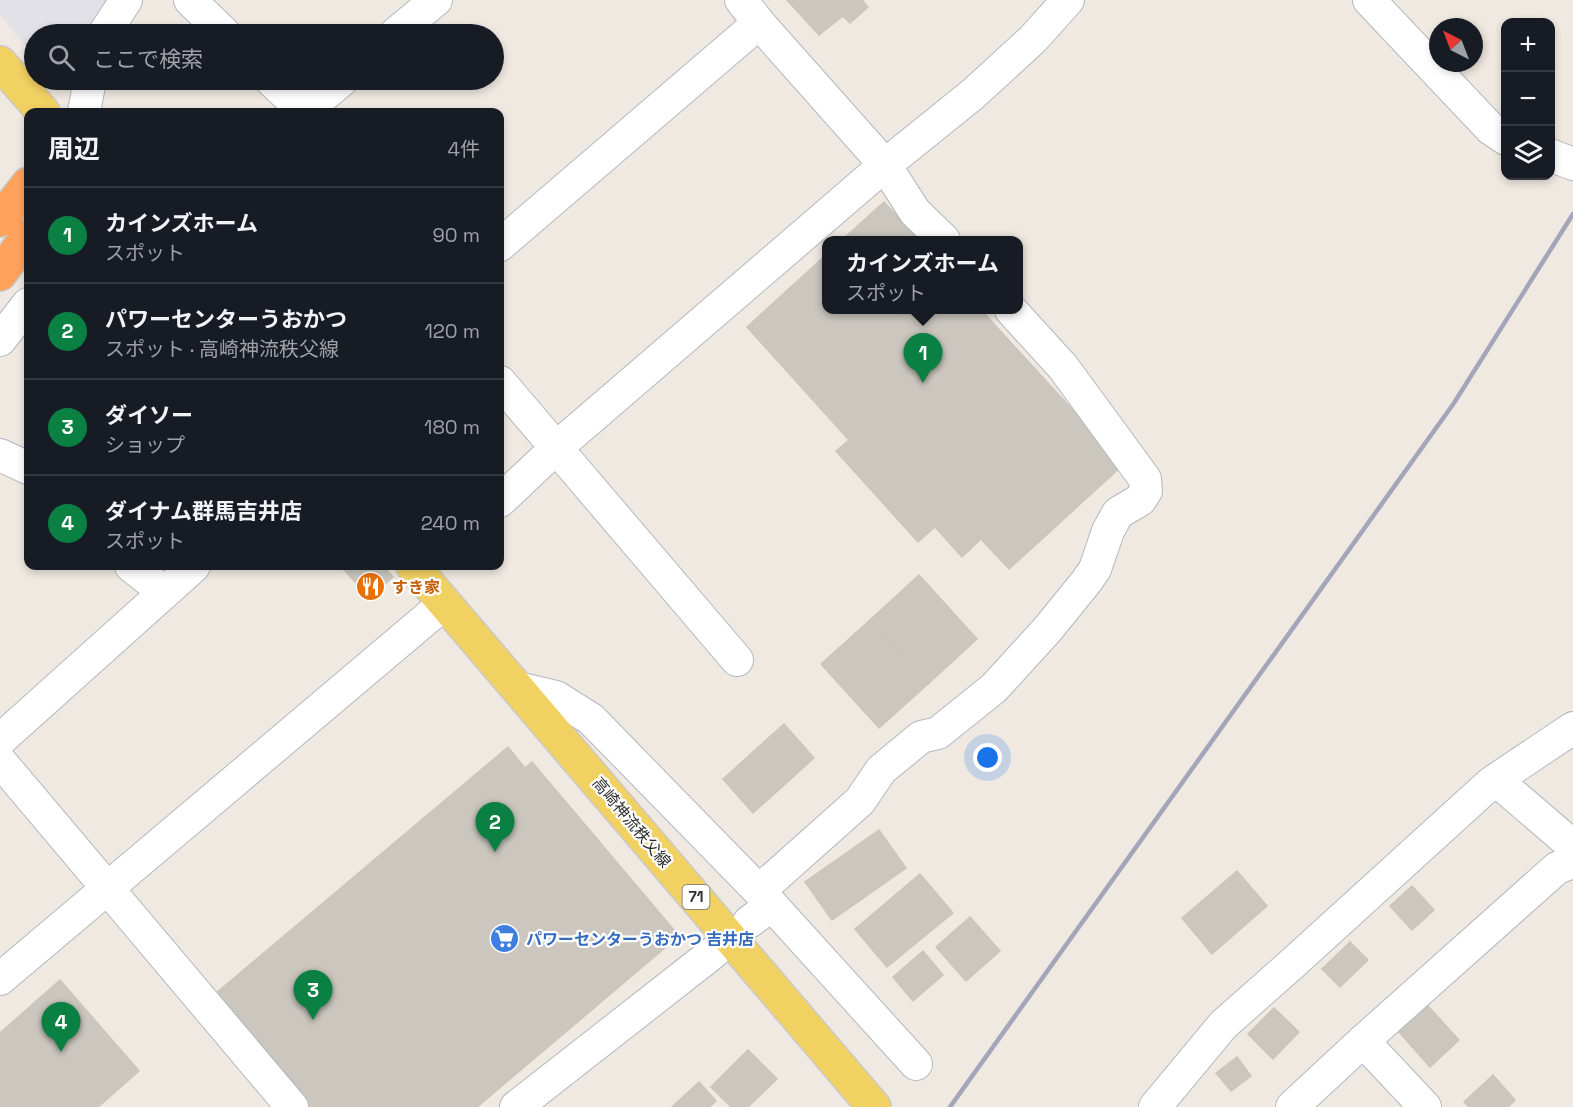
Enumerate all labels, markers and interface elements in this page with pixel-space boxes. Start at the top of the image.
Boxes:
north arrow [1429,18,1483,72]
map controls [1501,18,1555,180]
button: + [1501,18,1555,72]
search box [24,24,504,90]
icon: search [45,41,78,74]
text: ここで検索 [93,45,203,73]
button: − [1501,72,1555,126]
button: layers [1501,126,1555,180]
text: 周辺 [48,132,100,166]
text: 4件 [448,136,480,162]
text: カインズホーム [105,209,258,237]
text: 1 [63,222,72,248]
text: 90 m [433,222,480,248]
popup [822,236,1023,314]
text: スポット [105,240,185,266]
text: カインズホーム [846,249,999,277]
text: スポット [846,280,926,306]
text: パワーセンターうおかつ [105,305,347,333]
text: 2 [62,318,73,344]
text: 120 m [424,318,480,344]
pin: 1 [904,334,942,383]
text: スポット · 高崎神流秩父線 [105,336,339,362]
text: ダイソー [105,401,193,429]
text: 3 [61,414,74,440]
text: 180 m [424,414,480,440]
text: ショップ [105,432,185,458]
text: ダイナム群馬吉井店 [105,497,302,525]
text: 4 [61,510,74,536]
text: 240 m [421,510,480,536]
text: スポット [105,528,185,554]
restaurant icon: すき家 [355,571,387,603]
place label: すき家 [392,577,440,598]
your location [973,743,1002,772]
street label: 高崎神流秩父線 [588,773,676,872]
pin: 2 [476,802,514,852]
road number: 71 [682,885,710,909]
supermarket icon: パワーセンターうおかつ 吉井店 [489,923,521,955]
place label: パワーセンターうおかつ 吉井店 [526,929,754,950]
pin: 3 [294,970,332,1020]
pin: 4 [42,1002,80,1052]

